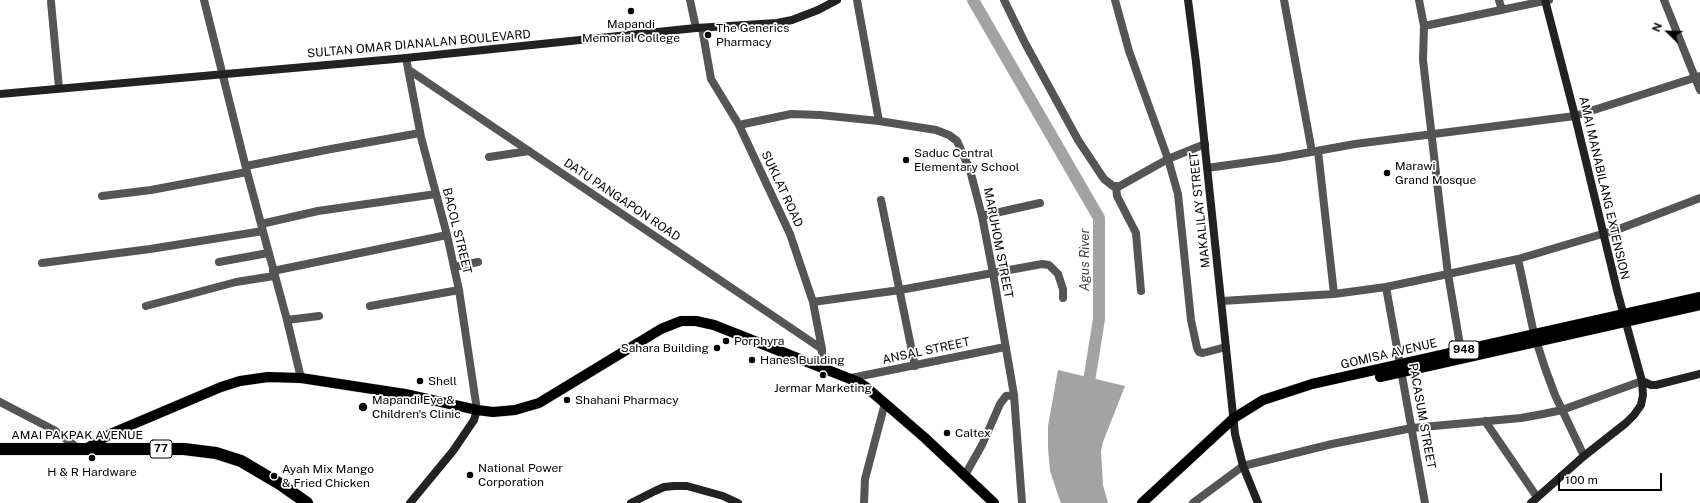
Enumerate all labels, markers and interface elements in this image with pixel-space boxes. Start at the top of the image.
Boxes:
marker: Mapandi Memorial College [626,6,636,16]
north arrow [1648,12,1688,52]
place label: Mapandi Memorial College [582,17,680,45]
place label: The Generics Pharmacy [716,21,789,49]
text: N [1650,21,1664,34]
street label: SULTAN OMAR DIANALAN BOULEVARD [307,27,531,61]
marker: The Generics Pharmacy [703,30,713,40]
street label: AMAI MANABILANG EXTENSION [1576,95,1632,281]
place label: Saduc Central Elementary School [914,146,1019,174]
street label: SUKLAT ROAD [758,149,806,229]
street label: MAKALILAY STREET [1187,151,1213,269]
marker: Saduc Central Elementary School [901,155,911,165]
street label: DATU PANGAPON ROAD [561,156,683,244]
place label: Marawi Grand Mosque [1395,159,1476,187]
marker: Marawi Grand Mosque [1382,168,1392,178]
street label: BACOL STREET [439,186,475,276]
street label: MARUHOM STREET [980,186,1016,300]
water label: Agus River [1077,229,1093,291]
place label: Porphyra [734,334,784,348]
street label: ANSAL STREET [881,335,971,367]
marker: Porphyra [721,336,731,346]
street label: GOMISA AVENUE [1339,336,1439,372]
place label: Sahara Building [621,341,709,355]
road number: 948 [1449,341,1479,359]
marker: Sahara Building [712,343,722,353]
place label: Hanes Building [760,353,845,367]
marker: Hanes Building [747,355,757,365]
street label: PACASUM STREET [1406,362,1438,470]
marker: Jermar Marketing [818,370,828,380]
place label: Shell [428,374,457,388]
marker: Shell [415,376,425,386]
place label: Jermar Marketing [774,381,872,395]
place label: Mapandi Eye & Children's Clinic [372,393,461,421]
place label: Shahani Pharmacy [575,393,679,407]
marker: Shahani Pharmacy [562,395,572,405]
marker: Mapandi Eye & Children's Clinic [357,401,369,413]
place label: Caltex [955,426,991,440]
street label: AMAI PAKPAK AVENUE [11,428,143,442]
marker: Caltex [942,428,952,438]
road number: 77 [150,440,172,458]
marker: H & R Hardware [87,453,97,463]
place label: National Power Corporation [478,461,563,489]
place label: Ayah Mix Mango & Fried Chicken [282,462,374,490]
place label: H & R Hardware [47,465,137,479]
scale bar [1560,465,1664,491]
marker: National Power Corporation [465,470,475,480]
marker: Ayah Mix Mango & Fried Chicken [269,471,279,481]
text: 100 m [1565,473,1598,487]

